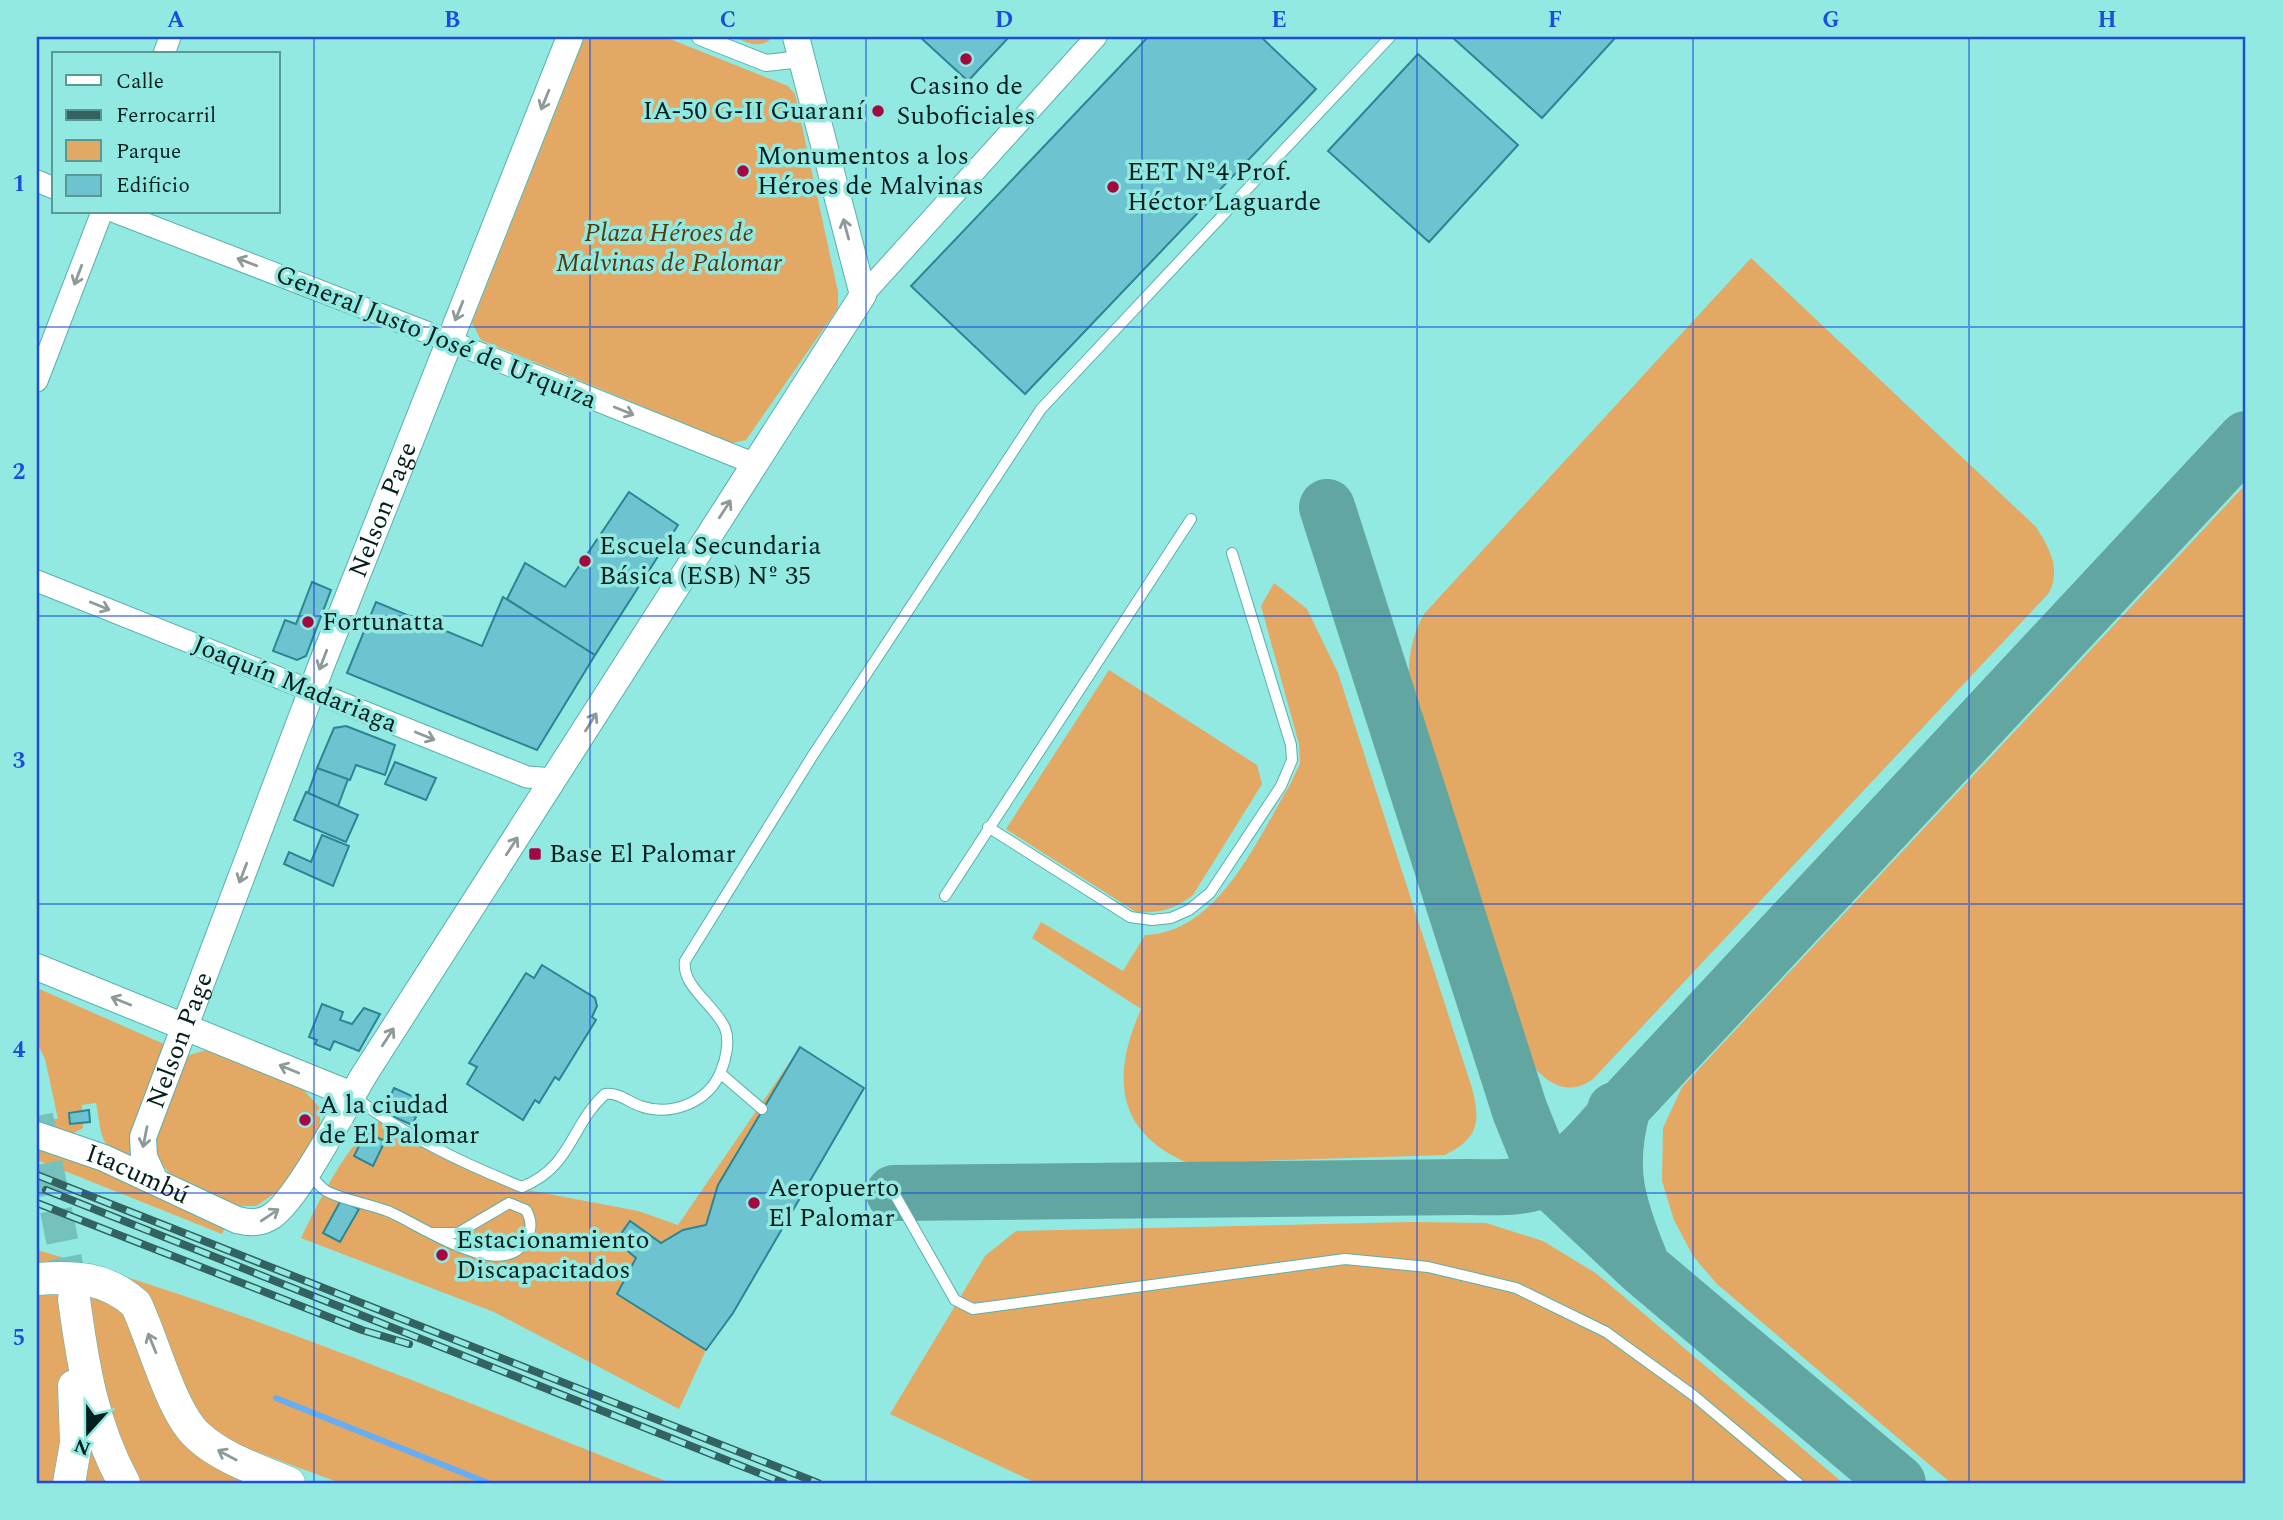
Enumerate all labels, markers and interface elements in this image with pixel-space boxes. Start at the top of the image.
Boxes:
text: A [167,3,185,38]
text: B [444,3,460,38]
text: C [720,3,736,38]
text: D [995,3,1013,38]
text: E [1271,3,1287,38]
text: F [1548,3,1562,38]
text: G [1822,3,1840,38]
text: H [2097,3,2117,38]
marker: Casino de Suboficiales [958,51,974,67]
legend [52,52,280,214]
text: Calle [116,66,164,98]
place label: Casino de Suboficiales [897,66,1035,136]
one-way arrow [537,89,550,110]
place label: IA-50 G-II Guaraní [643,91,866,131]
text: Ferrocarril [116,100,216,132]
marker: IA-50 G-II Guaraní [870,103,886,119]
text: Parque [116,136,181,168]
place label: Monumentos a los Héroes de Malvinas [757,136,984,206]
place label: EET Nº4 Prof. Héctor Laguarde [1127,152,1321,222]
marker: Monumentos a los Héroes de Malvinas [735,163,751,179]
text: 1 [13,167,25,202]
text: Edificio [116,170,190,202]
marker: EET Nº4 Prof. Héctor Laguarde [1105,179,1121,195]
park label: Plaza Héroes de Malvinas de Palomar [556,213,783,283]
one-way arrow [838,218,851,240]
street label: General Justo José de Urquiza [269,254,603,420]
one-way arrow [236,255,258,268]
one-way arrow [70,264,83,286]
one-way arrow [452,299,465,321]
one-way arrow [613,406,635,419]
street label: Nelson Page [338,436,428,584]
text: 2 [13,455,26,490]
one-way arrow [719,499,733,519]
place label: Escuela Secundaria Básica (ESB) Nº 35 [599,526,821,596]
marker: Escuela Secundaria Básica (ESB) Nº 35 [577,553,593,569]
one-way arrow [89,601,111,614]
place label: Fortunatta [322,602,444,642]
marker: Fortunatta [300,614,316,630]
street label: Joaquín Madariaga [186,625,404,743]
one-way arrow [316,648,329,670]
one-way arrow [584,712,598,732]
one-way arrow [414,731,435,744]
text: 3 [13,744,26,779]
place label: Base El Palomar [549,834,736,874]
one-way arrow [504,837,519,856]
marker: Base El Palomar [527,846,543,862]
one-way arrow [235,861,248,883]
street label: Nelson Page [136,966,224,1114]
one-way arrow [111,994,133,1007]
one-way arrow [381,1028,396,1047]
text: 4 [13,1033,26,1068]
one-way arrow [279,1062,300,1075]
place label: A la ciudad de El Palomar [319,1085,479,1155]
marker: A la ciudad de El Palomar [297,1112,313,1128]
one-way arrow [138,1125,151,1148]
street label: Itacumbú [80,1133,196,1215]
place label: Aeropuerto El Palomar [768,1168,899,1238]
marker: Aeropuerto El Palomar [746,1195,762,1211]
one-way arrow [260,1208,279,1222]
place label: Estacionamiento Discapacitados [456,1220,650,1290]
marker: Estacionamiento Discapacitados [434,1247,450,1263]
text: 5 [13,1321,25,1356]
one-way arrow [145,1332,158,1354]
north arrow [52,1398,122,1468]
text: N [70,1430,95,1463]
one-way arrow [217,1448,238,1461]

